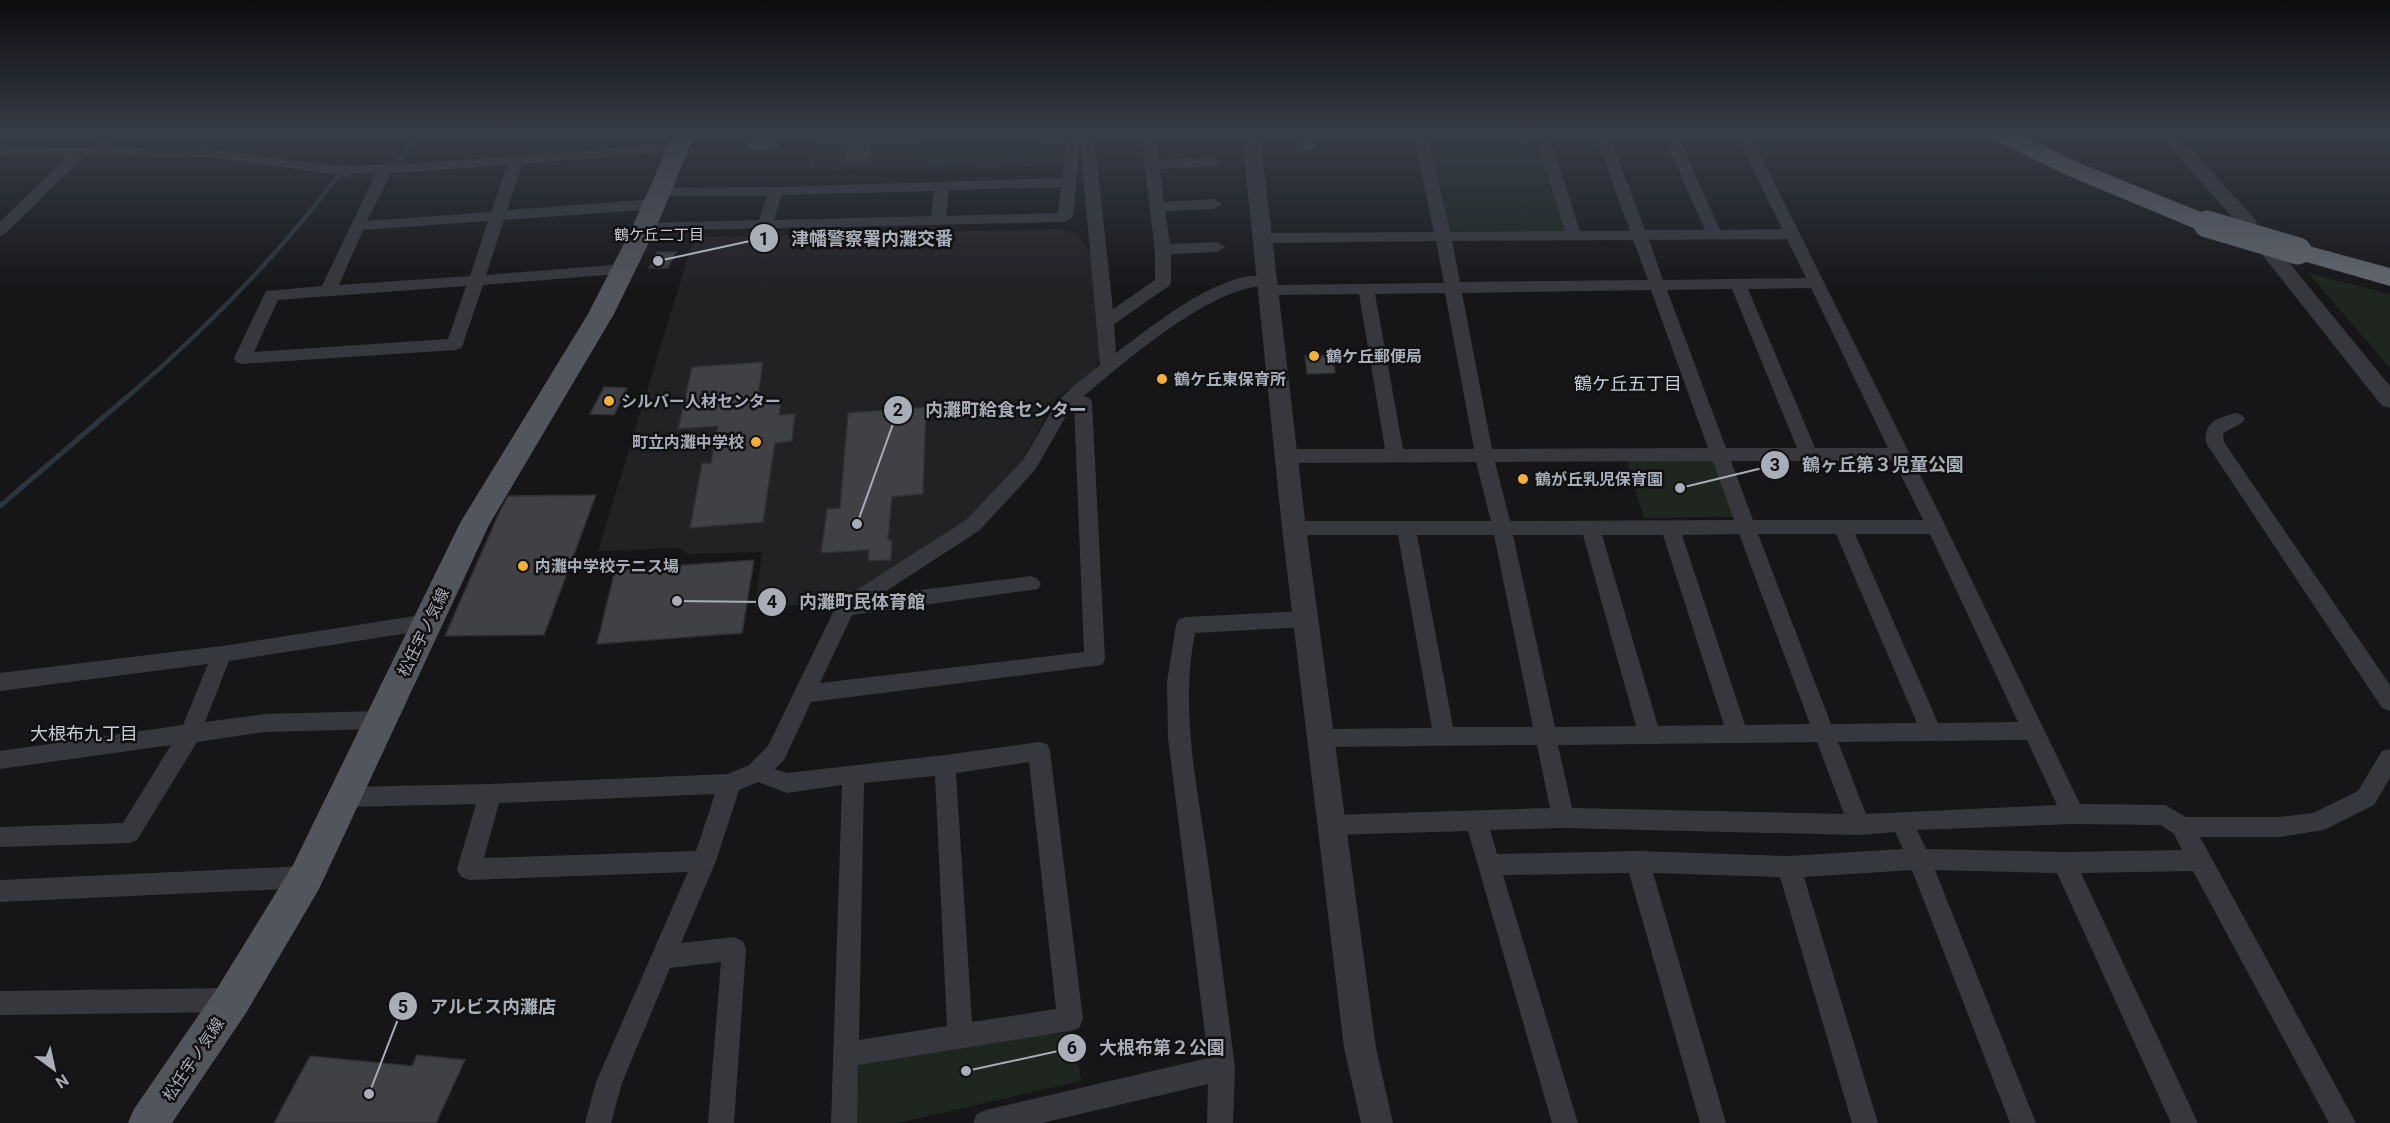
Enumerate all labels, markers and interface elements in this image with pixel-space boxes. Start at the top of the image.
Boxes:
callout: 津幡警察署内灘交番 [749,220,965,256]
district label: 鶴ケ丘二丁目 [614,226,704,244]
text: 1 [759,228,769,249]
text: 津幡警察署内灘交番 [791,228,953,249]
place label: 鶴ケ丘郵便局 [1326,347,1422,366]
marker: 鶴ケ丘郵便局 [1307,349,1321,363]
place label: 鶴ケ丘東保育所 [1174,370,1286,389]
marker: 鶴ケ丘東保育所 [1155,372,1169,386]
district label: 鶴ケ丘五丁目 [1574,373,1682,394]
place label: シルバー人材センター [621,392,781,411]
callout: 内灘町給食センター [883,392,1099,428]
marker: シルバー人材センター [602,394,616,408]
text: 2 [893,399,903,420]
text: 内灘町給食センター [925,399,1087,420]
place label: 町立内灘中学校 [632,433,744,452]
marker: 町立内灘中学校 [749,435,763,449]
callout: 鶴ヶ丘第３児童公園 [1760,447,1976,483]
text: 3 [1770,454,1780,475]
text: 鶴ヶ丘第３児童公園 [1802,454,1964,475]
place label: 鶴が丘乳児保育園 [1535,470,1663,489]
marker: 鶴が丘乳児保育園 [1516,472,1530,486]
place label: 内灘中学校テニス場 [535,557,679,576]
marker: 内灘中学校テニス場 [516,559,530,573]
callout: 内灘町民体育館 [757,584,937,620]
street label: 松任宇ノ気線 [394,585,453,680]
text: 4 [767,591,777,612]
text: 内灘町民体育館 [799,591,925,612]
district label: 大根布九丁目 [30,723,138,744]
callout: アルビス内灘店 [388,988,568,1024]
text: 5 [398,996,408,1017]
text: アルビス内灘店 [430,996,556,1017]
street label: 松任宇ノ気線 [159,1014,228,1104]
callout: 大根布第２公園 [1057,1030,1237,1066]
text: 6 [1067,1037,1077,1058]
text: 大根布第２公園 [1099,1037,1225,1058]
north arrow [24,1039,84,1099]
text: N [52,1070,72,1092]

